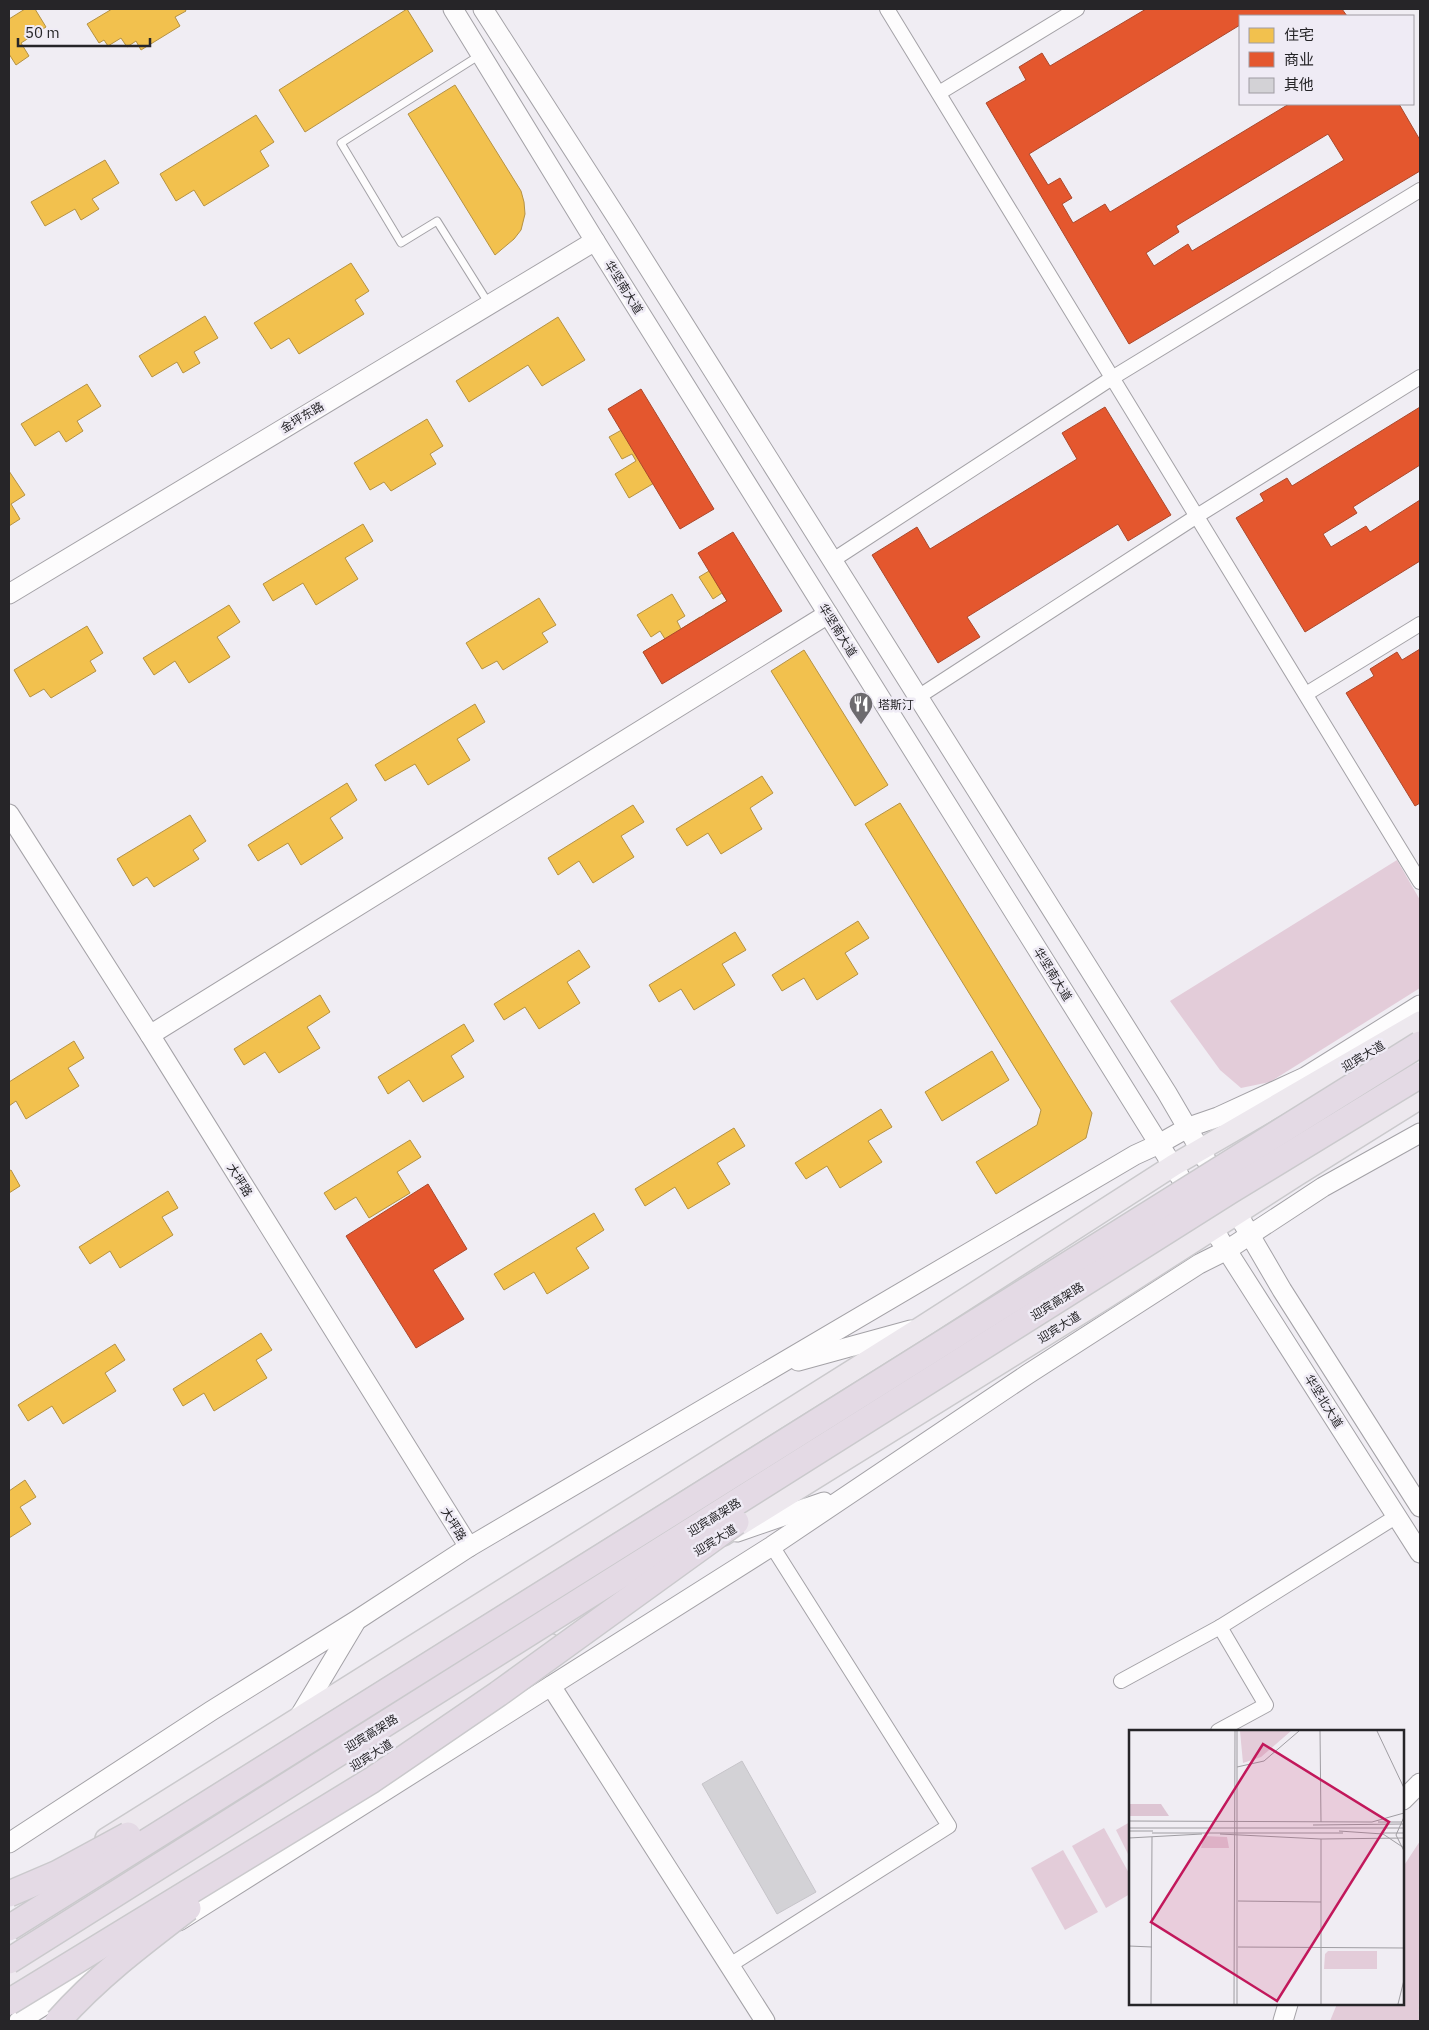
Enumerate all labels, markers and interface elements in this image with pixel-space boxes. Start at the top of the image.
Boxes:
scale bar [18,15,150,47]
legend [1239,15,1414,105]
text: 50 m [25,23,60,42]
text: 住宅 [1284,25,1314,44]
text: 商业 [1284,50,1314,69]
text: 其他 [1284,75,1314,94]
street label: 华坚南大道 [602,258,646,316]
street label: 金坪东路 [278,398,326,436]
street label: 华坚南大道 [816,601,860,659]
restaurant icon: 塔斯汀 [848,691,874,725]
place label: 塔斯汀 [878,697,914,712]
street label: 华坚南大道 [1031,945,1075,1003]
street label: 迎宾大道 [1339,1037,1387,1075]
street label: 大坪路 [224,1161,256,1199]
street label: 迎宾高架路 [1028,1279,1086,1323]
street label: 迎宾大道 [1035,1308,1083,1346]
street label: 华坚北大道 [1302,1372,1346,1430]
street label: 迎宾高架路 [685,1495,743,1539]
street label: 大坪路 [438,1505,470,1543]
street label: 迎宾大道 [691,1521,739,1559]
street label: 迎宾高架路 [342,1711,400,1755]
inset map [1129,1730,1404,2005]
street label: 迎宾大道 [347,1736,395,1774]

